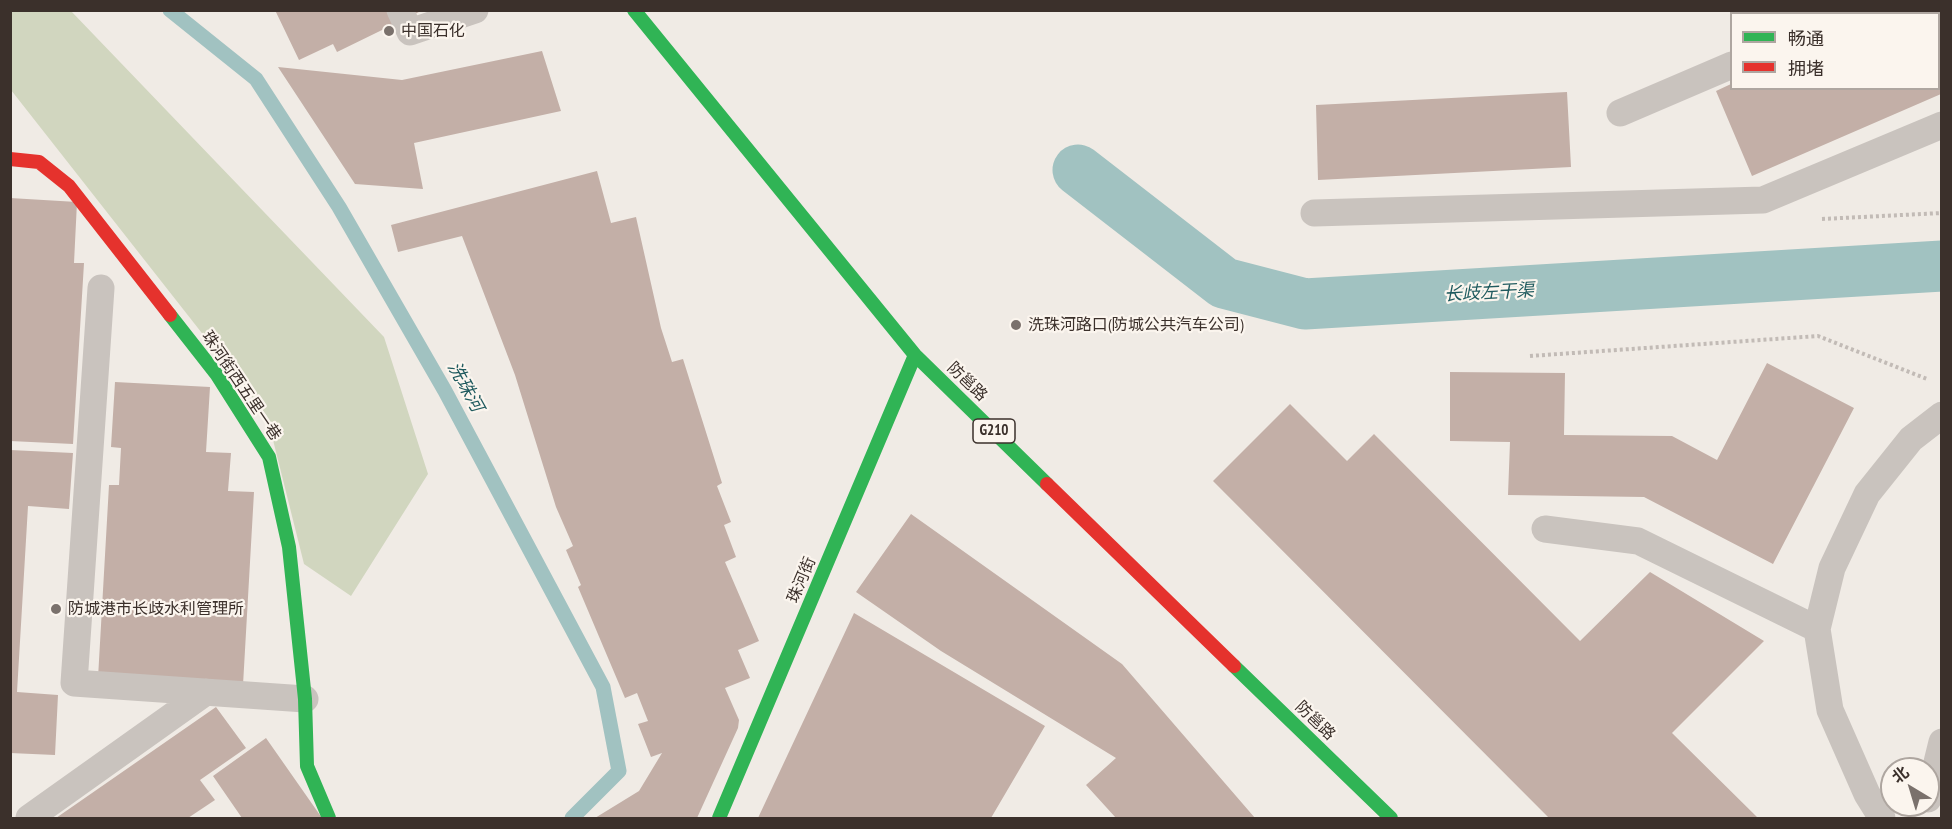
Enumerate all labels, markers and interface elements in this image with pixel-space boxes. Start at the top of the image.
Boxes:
legend [1730,12,1940,90]
place label: 中国石化 [401,21,465,41]
marker: 中国石化 [382,24,396,38]
text: 畅通 [1788,27,1824,50]
text: 拥堵 [1788,57,1824,80]
water label: 长歧左干渠 [1443,280,1535,306]
place label: 洗珠河路口(防城公共汽车公司) [1028,315,1243,335]
marker: 洗珠河路口(防城公共汽车公司) [1009,318,1023,332]
street label: 珠河街西五里一巷 [197,328,285,444]
water label: 洗珠河 [442,358,488,416]
street label: 防邕路 [943,358,991,406]
road number: G210 [973,419,1015,443]
street label: 珠河街 [784,554,820,606]
place label: 防城港市长歧水利管理所 [68,599,244,619]
marker: 防城港市长歧水利管理所 [49,602,63,616]
street label: 防邕路 [1291,697,1339,745]
north arrow [1880,757,1940,817]
text: 北 [1888,762,1913,787]

